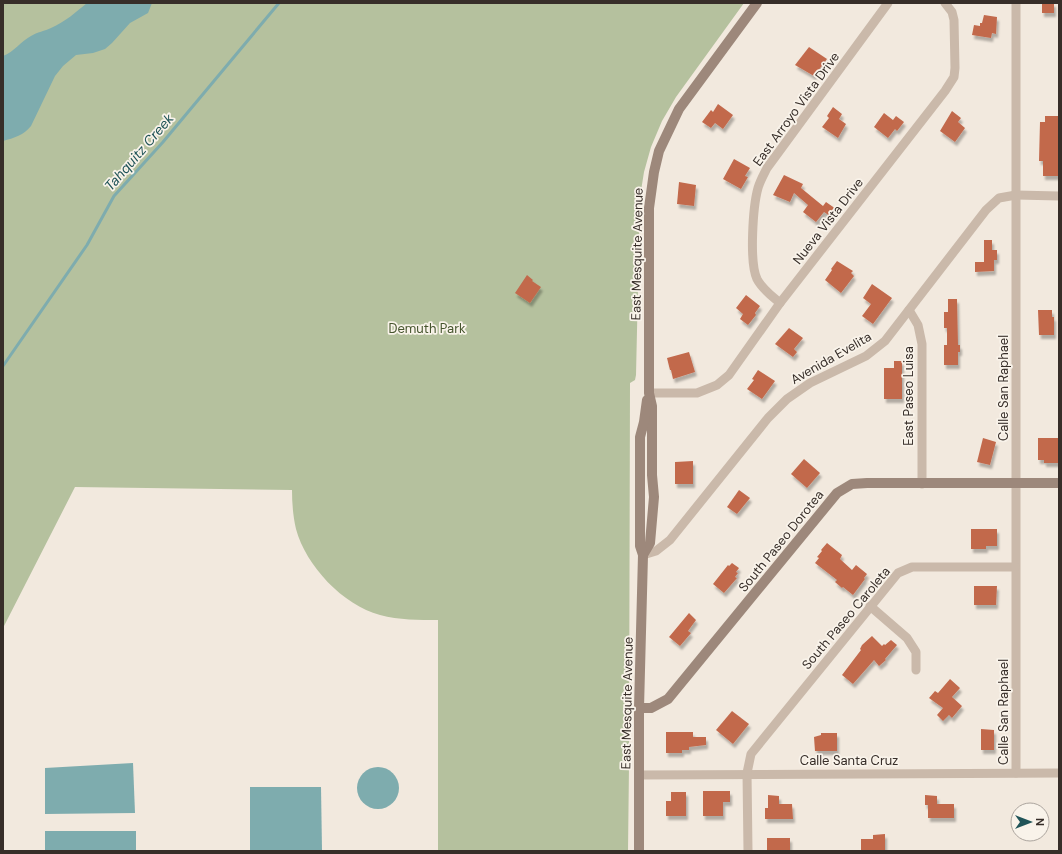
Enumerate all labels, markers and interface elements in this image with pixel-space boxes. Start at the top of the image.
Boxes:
street label: East Arroyo Vista Drive [749,49,843,169]
water label: Tahquitz Creek [100,109,178,194]
street label: Nueva Vista Drive [789,174,867,268]
street label: East Mesquite Avenue [627,188,647,320]
park label: Demuth Park [388,320,466,337]
street label: Avenida Evelita [788,328,874,388]
street label: Calle San Raphael [995,335,1012,441]
street label: East Paseo Luisa [900,346,917,446]
street label: South Paseo Dorotea [735,487,827,595]
street label: South Paseo Caroleta [798,563,894,673]
street label: East Mesquite Avenue [617,637,637,769]
street label: Calle San Raphael [995,659,1012,765]
street label: Calle Santa Cruz [800,752,898,769]
north arrow [1010,802,1050,842]
text: N [1033,818,1047,826]

